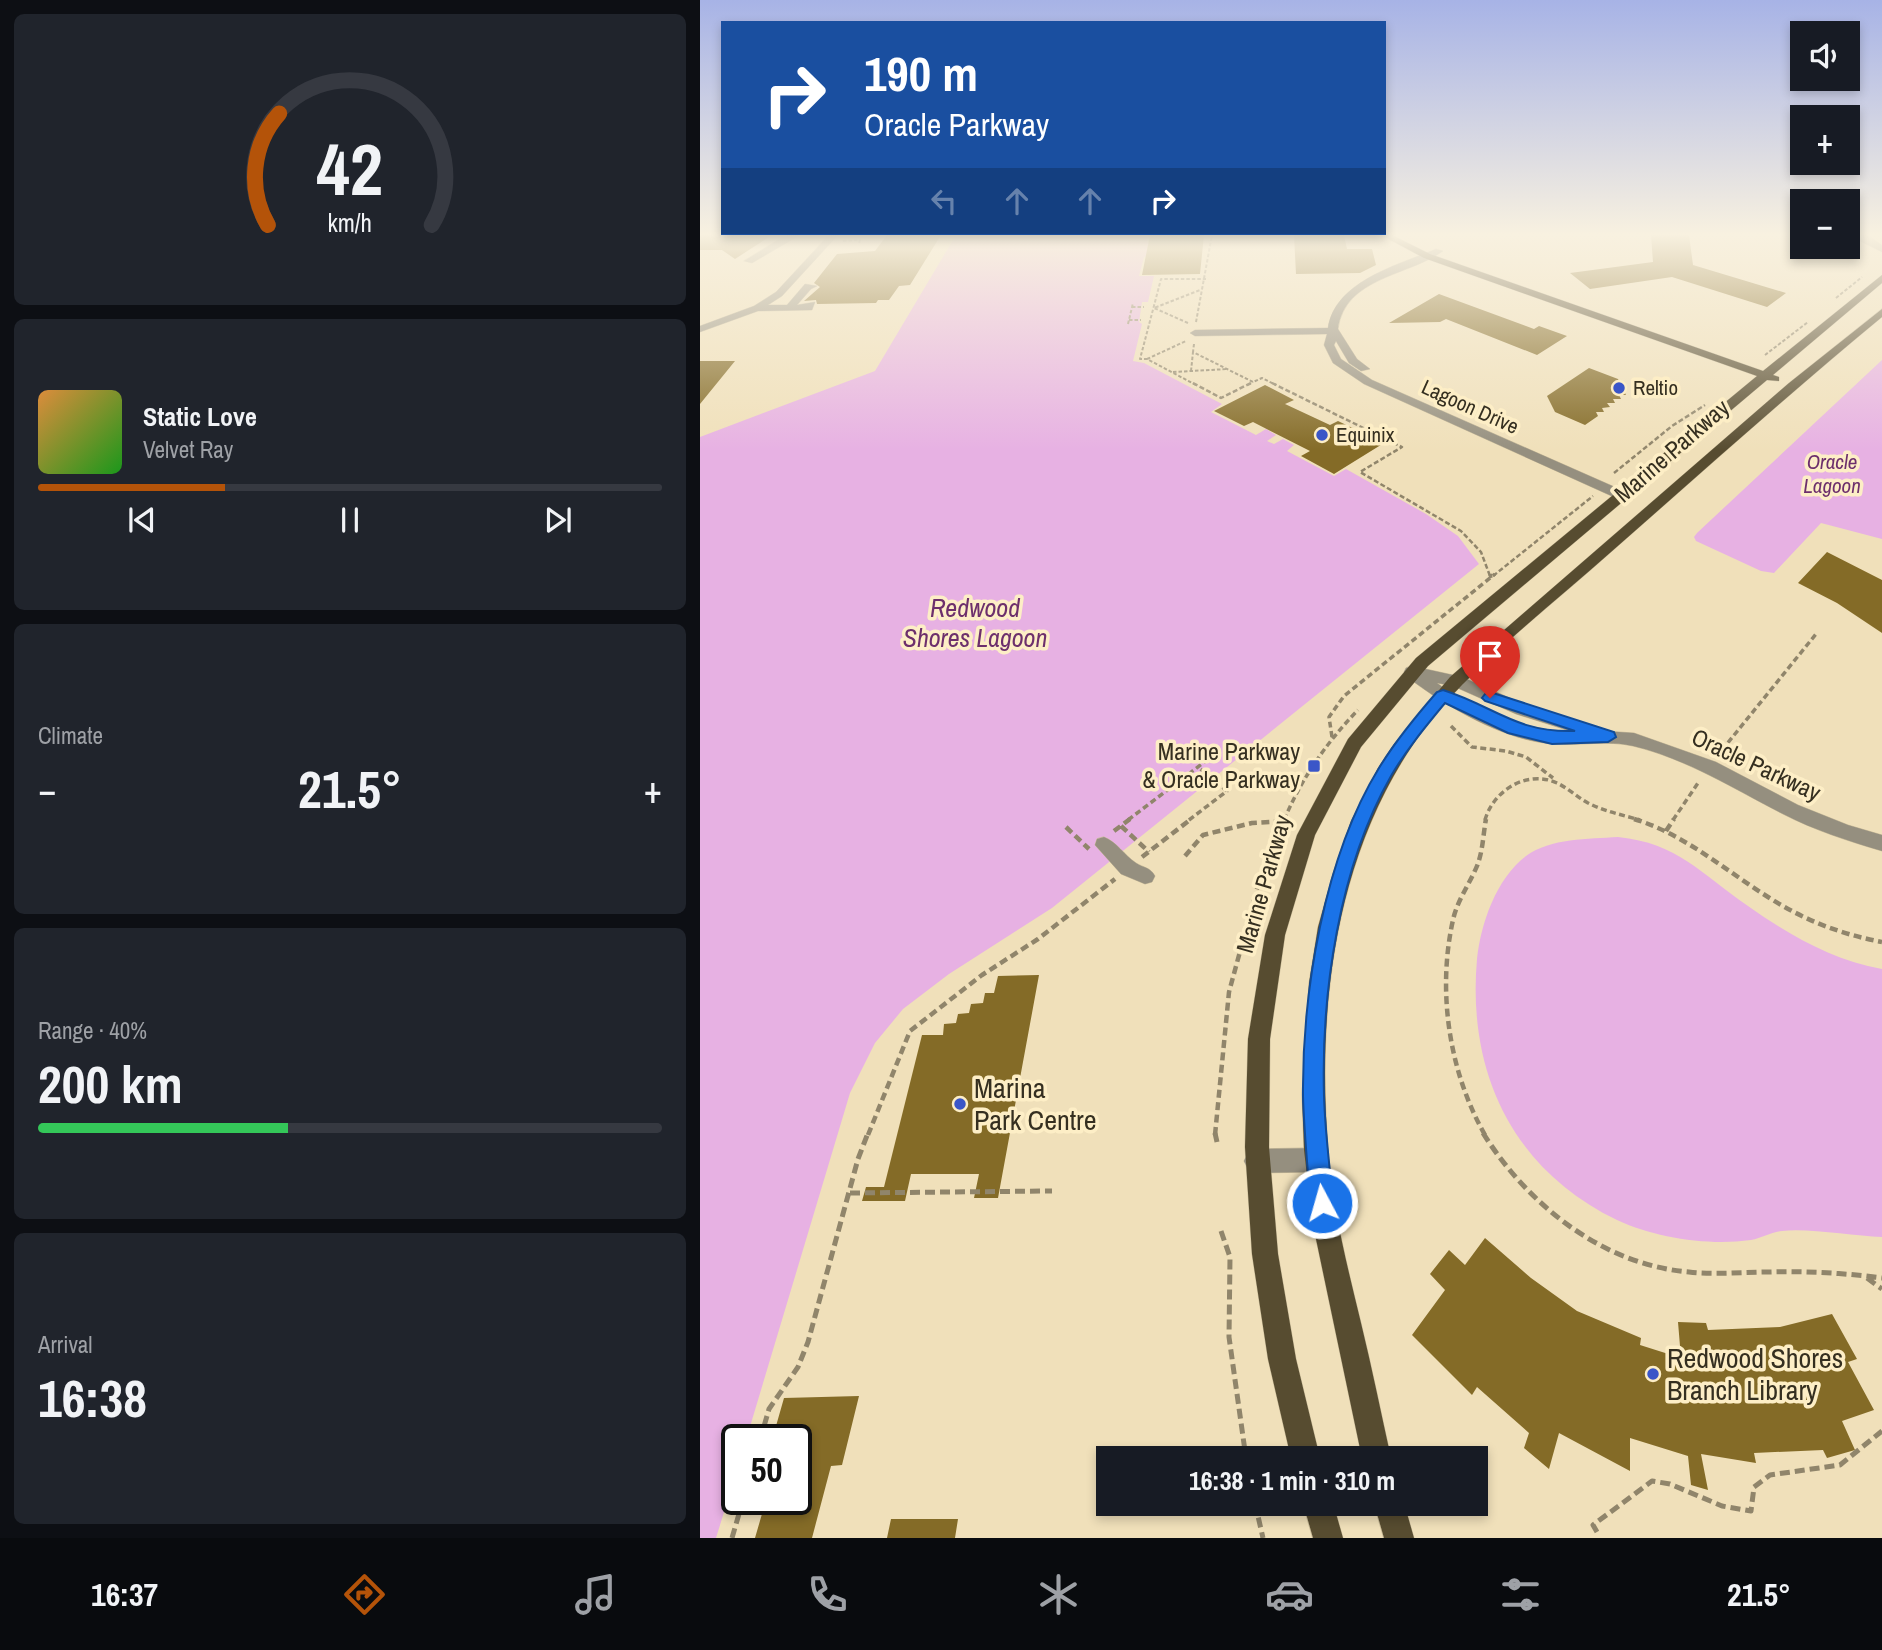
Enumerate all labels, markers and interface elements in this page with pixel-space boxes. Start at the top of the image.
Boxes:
map controls [1790,21,1860,259]
button: sound [1790,21,1860,91]
text: 190 m [864,40,978,106]
icon: right [749,49,840,140]
text: Oracle Parkway [864,103,1049,146]
button: + [1790,105,1860,175]
text: 42 [317,121,383,219]
icon: left [925,182,963,220]
icon: ahead [998,182,1036,220]
icon: ahead [1071,182,1109,220]
icon: right [1144,182,1182,220]
button: − [1790,189,1860,259]
text: km/h [328,206,372,240]
street label: Lagoon Drive [1417,372,1523,441]
place label: Reltio [1633,373,1678,402]
marker: Reltio [1611,380,1627,396]
street label: Marine Parkway [1607,391,1736,509]
text: Static Love [143,399,257,434]
place label: Equinix [1336,420,1395,449]
marker: Equinix [1314,427,1330,443]
text: Velvet Ray [143,434,233,465]
water label: Oracle Lagoon [1803,447,1861,500]
icon: previous [123,501,161,539]
icon: pause [331,501,369,539]
icon: next [539,501,577,539]
water label: Redwood Shores Lagoon [903,590,1047,655]
pin [1460,626,1520,698]
icon: arrive [1471,637,1509,675]
text: Climate [38,720,103,751]
street label: Oracle Parkway [1687,720,1826,808]
place label: Marine Parkway & Oracle Parkway [1143,735,1300,795]
text: 21.5° [298,754,402,824]
marker: Marine Parkway & Oracle Parkway [1306,758,1322,774]
text: − [38,764,56,815]
text: + [644,764,662,815]
street label: Marine Parkway [1228,811,1298,956]
text: Range · 40% [38,1015,147,1046]
text: 200 km [38,1049,183,1119]
place label: Marina Park Centre [974,1069,1097,1139]
marker: Marina Park Centre [952,1096,968,1112]
position arrow [1285,1166,1359,1240]
text: Arrival [38,1329,93,1360]
place label: Redwood Shores Branch Library [1667,1339,1843,1409]
text: 16:38 [38,1363,147,1433]
marker: Redwood Shores Branch Library [1645,1366,1661,1382]
speed limit sign: 50 [721,1424,812,1515]
text: 16:38 · 1 min · 310 m [1189,1463,1395,1498]
icon: directions [340,1570,389,1619]
icon: music [571,1570,620,1619]
icon: phone [803,1570,852,1619]
icon: climate [1034,1570,1083,1619]
icon: car [1265,1570,1314,1619]
icon: filters [1496,1570,1545,1619]
text: 16:37 [91,1573,158,1616]
text: 21.5° [1727,1573,1791,1616]

